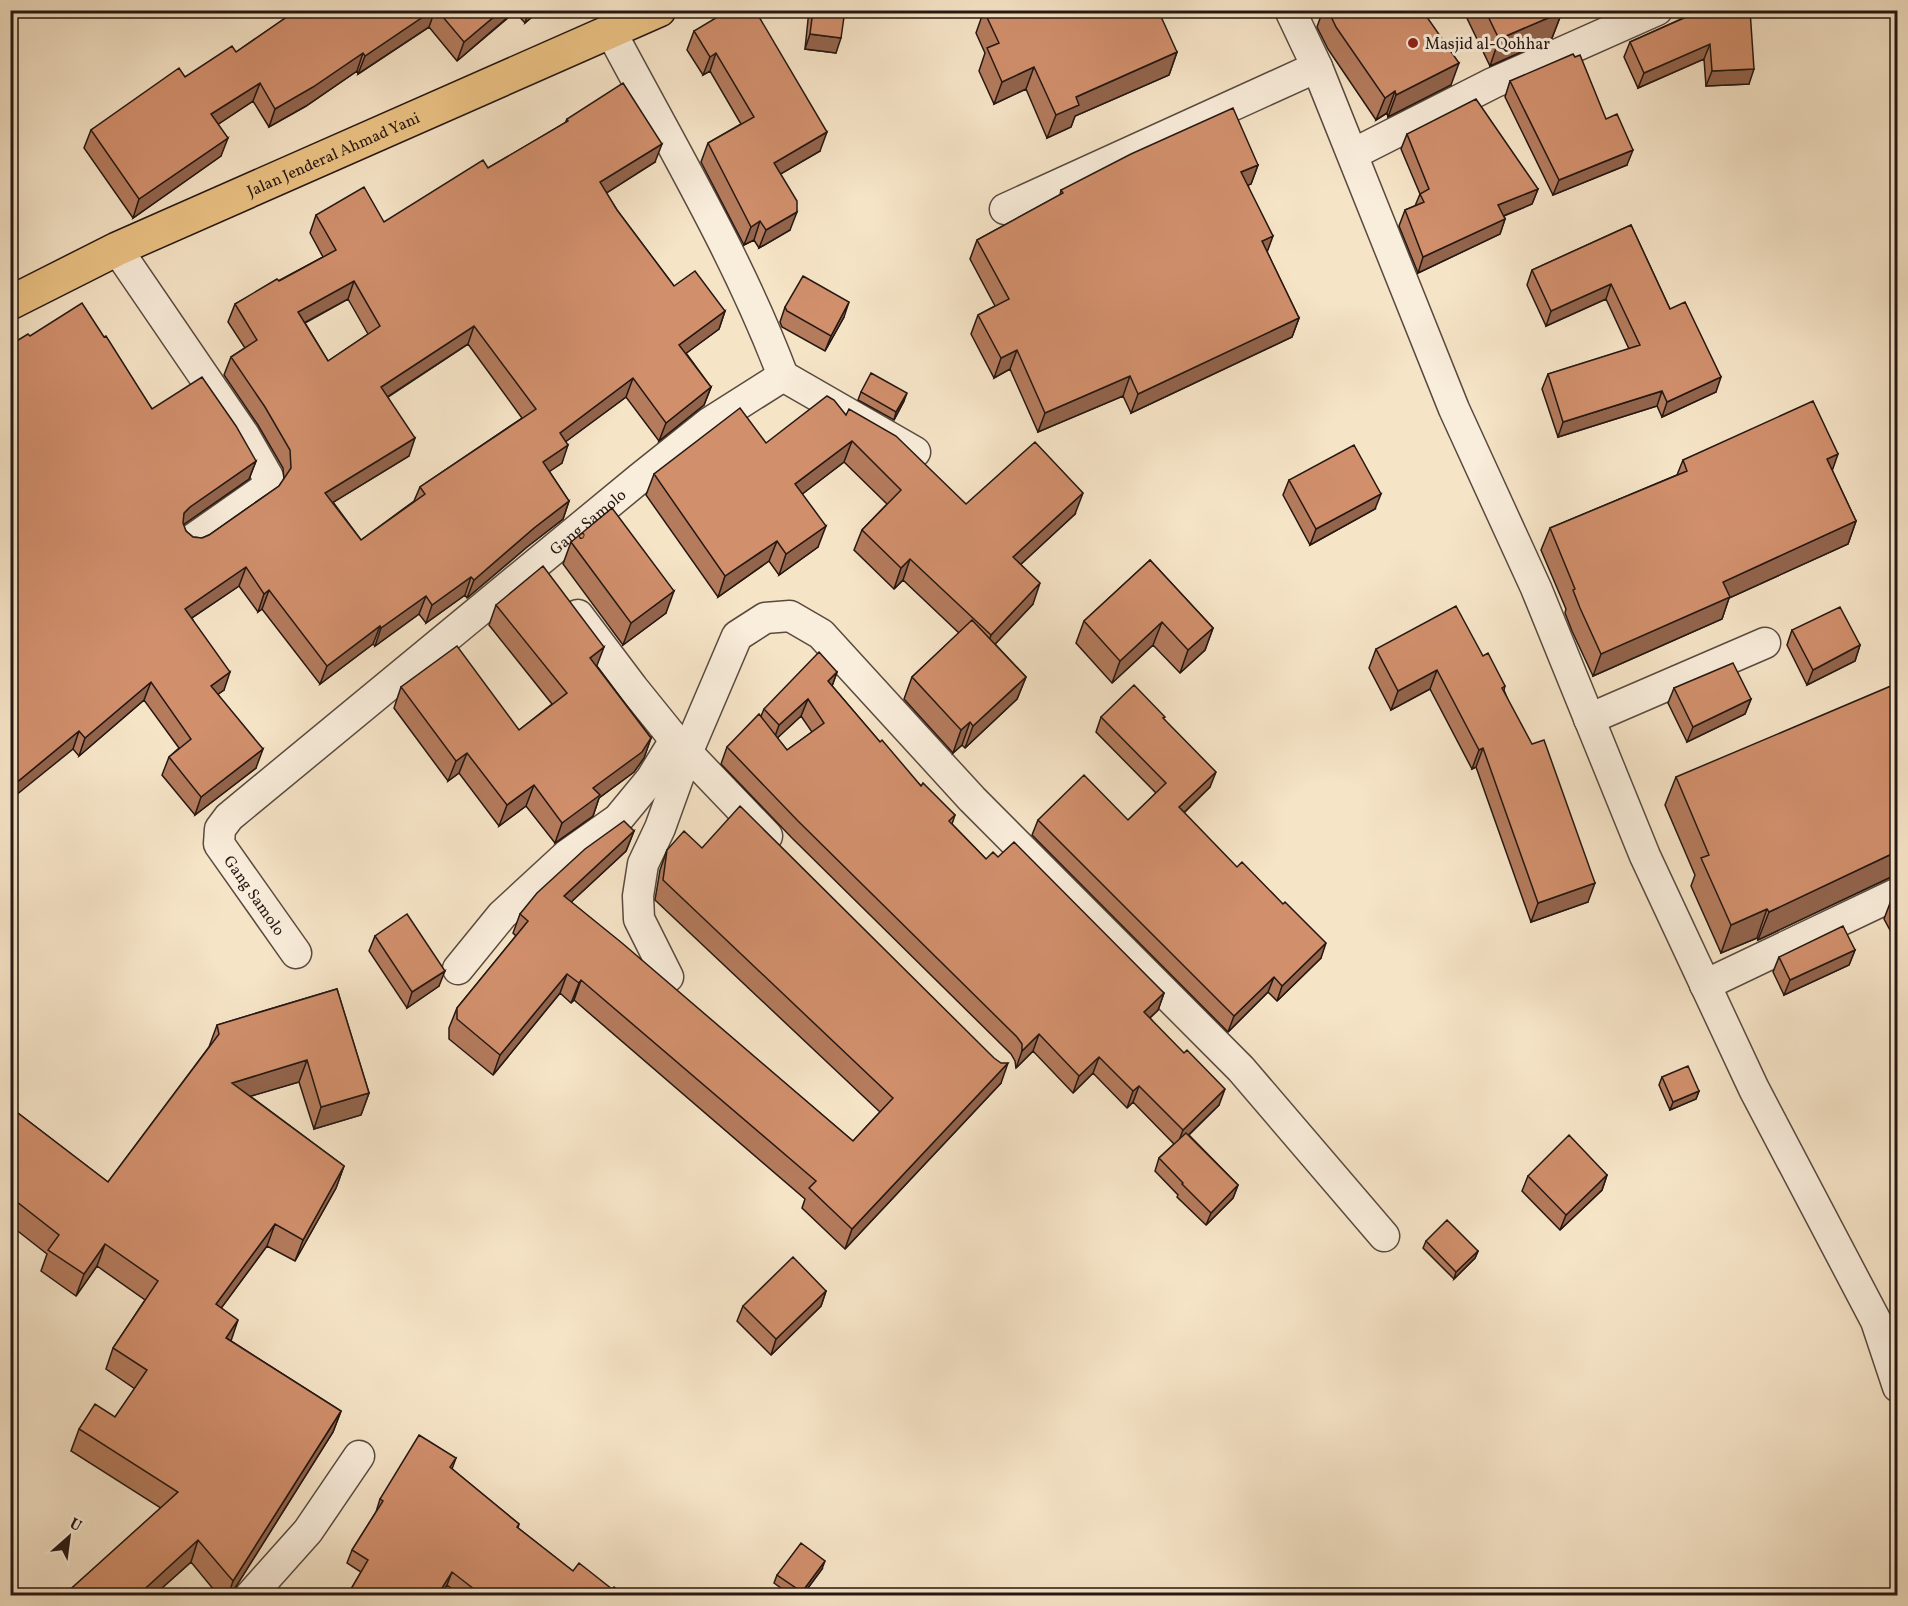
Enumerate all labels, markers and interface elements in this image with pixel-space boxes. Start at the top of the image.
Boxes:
place label: Masjid al-Qohhar [1425,34,1550,56]
marker: Masjid al-Qohhar [1406,36,1420,50]
street label: Jalan Jenderal Ahmad Yani [244,108,424,203]
street label: Gang Samolo [546,485,632,561]
street label: Gang Samolo [218,852,289,941]
north arrow [39,1507,99,1567]
text: U [65,1513,85,1538]

